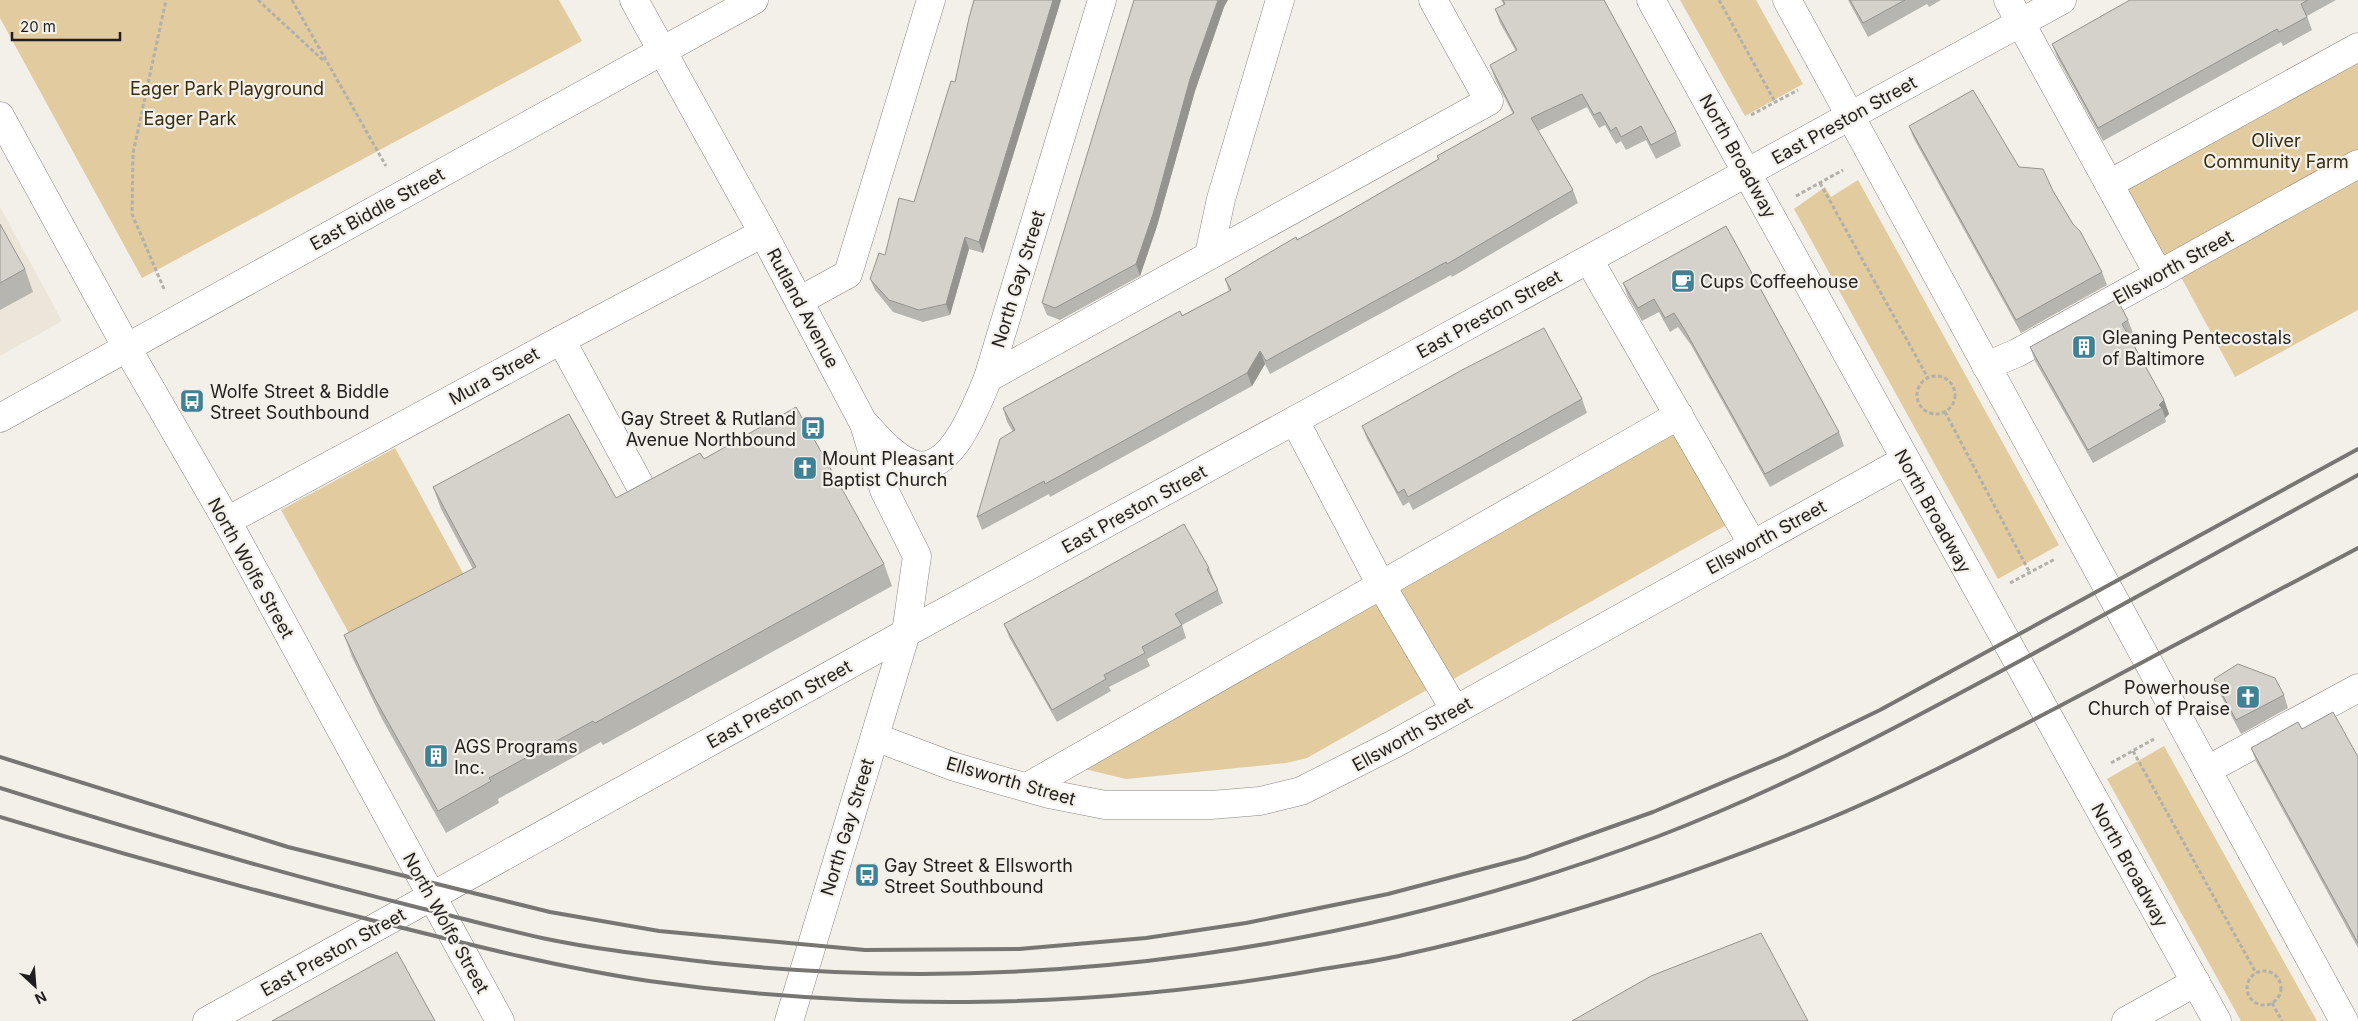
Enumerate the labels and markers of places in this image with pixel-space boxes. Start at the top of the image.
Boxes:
cafe icon: Cups Coffeehouse [1670,268,1696,294]
place label: Cups Coffeehouse [1700,271,1858,292]
place label: Gleaning Pentecostals of Baltimore [2102,327,2292,369]
building icon: Gleaning Pentecostals of Baltimore [2071,334,2097,360]
place label: Wolfe Street & Biddle Street Southbound [210,381,389,423]
bus stop icon: Wolfe Street & Biddle Street Southbound [179,388,205,414]
place label: Gay Street & Rutland Avenue Northbound [621,408,796,450]
bus stop icon: Gay Street & Rutland Avenue Northbound [800,415,826,441]
place label: Mount Pleasant Baptist Church [822,448,954,490]
church icon: Mount Pleasant Baptist Church [792,455,818,481]
place label: Powerhouse Church of Praise [2088,677,2230,719]
church icon: Powerhouse Church of Praise [2235,684,2261,710]
place label: AGS Programs Inc. [454,736,578,778]
building icon: AGS Programs Inc. [423,743,449,769]
place label: Gay Street & Ellsworth Street Southbound [884,855,1073,897]
bus stop icon: Gay Street & Ellsworth Street Southbound [854,862,880,888]

